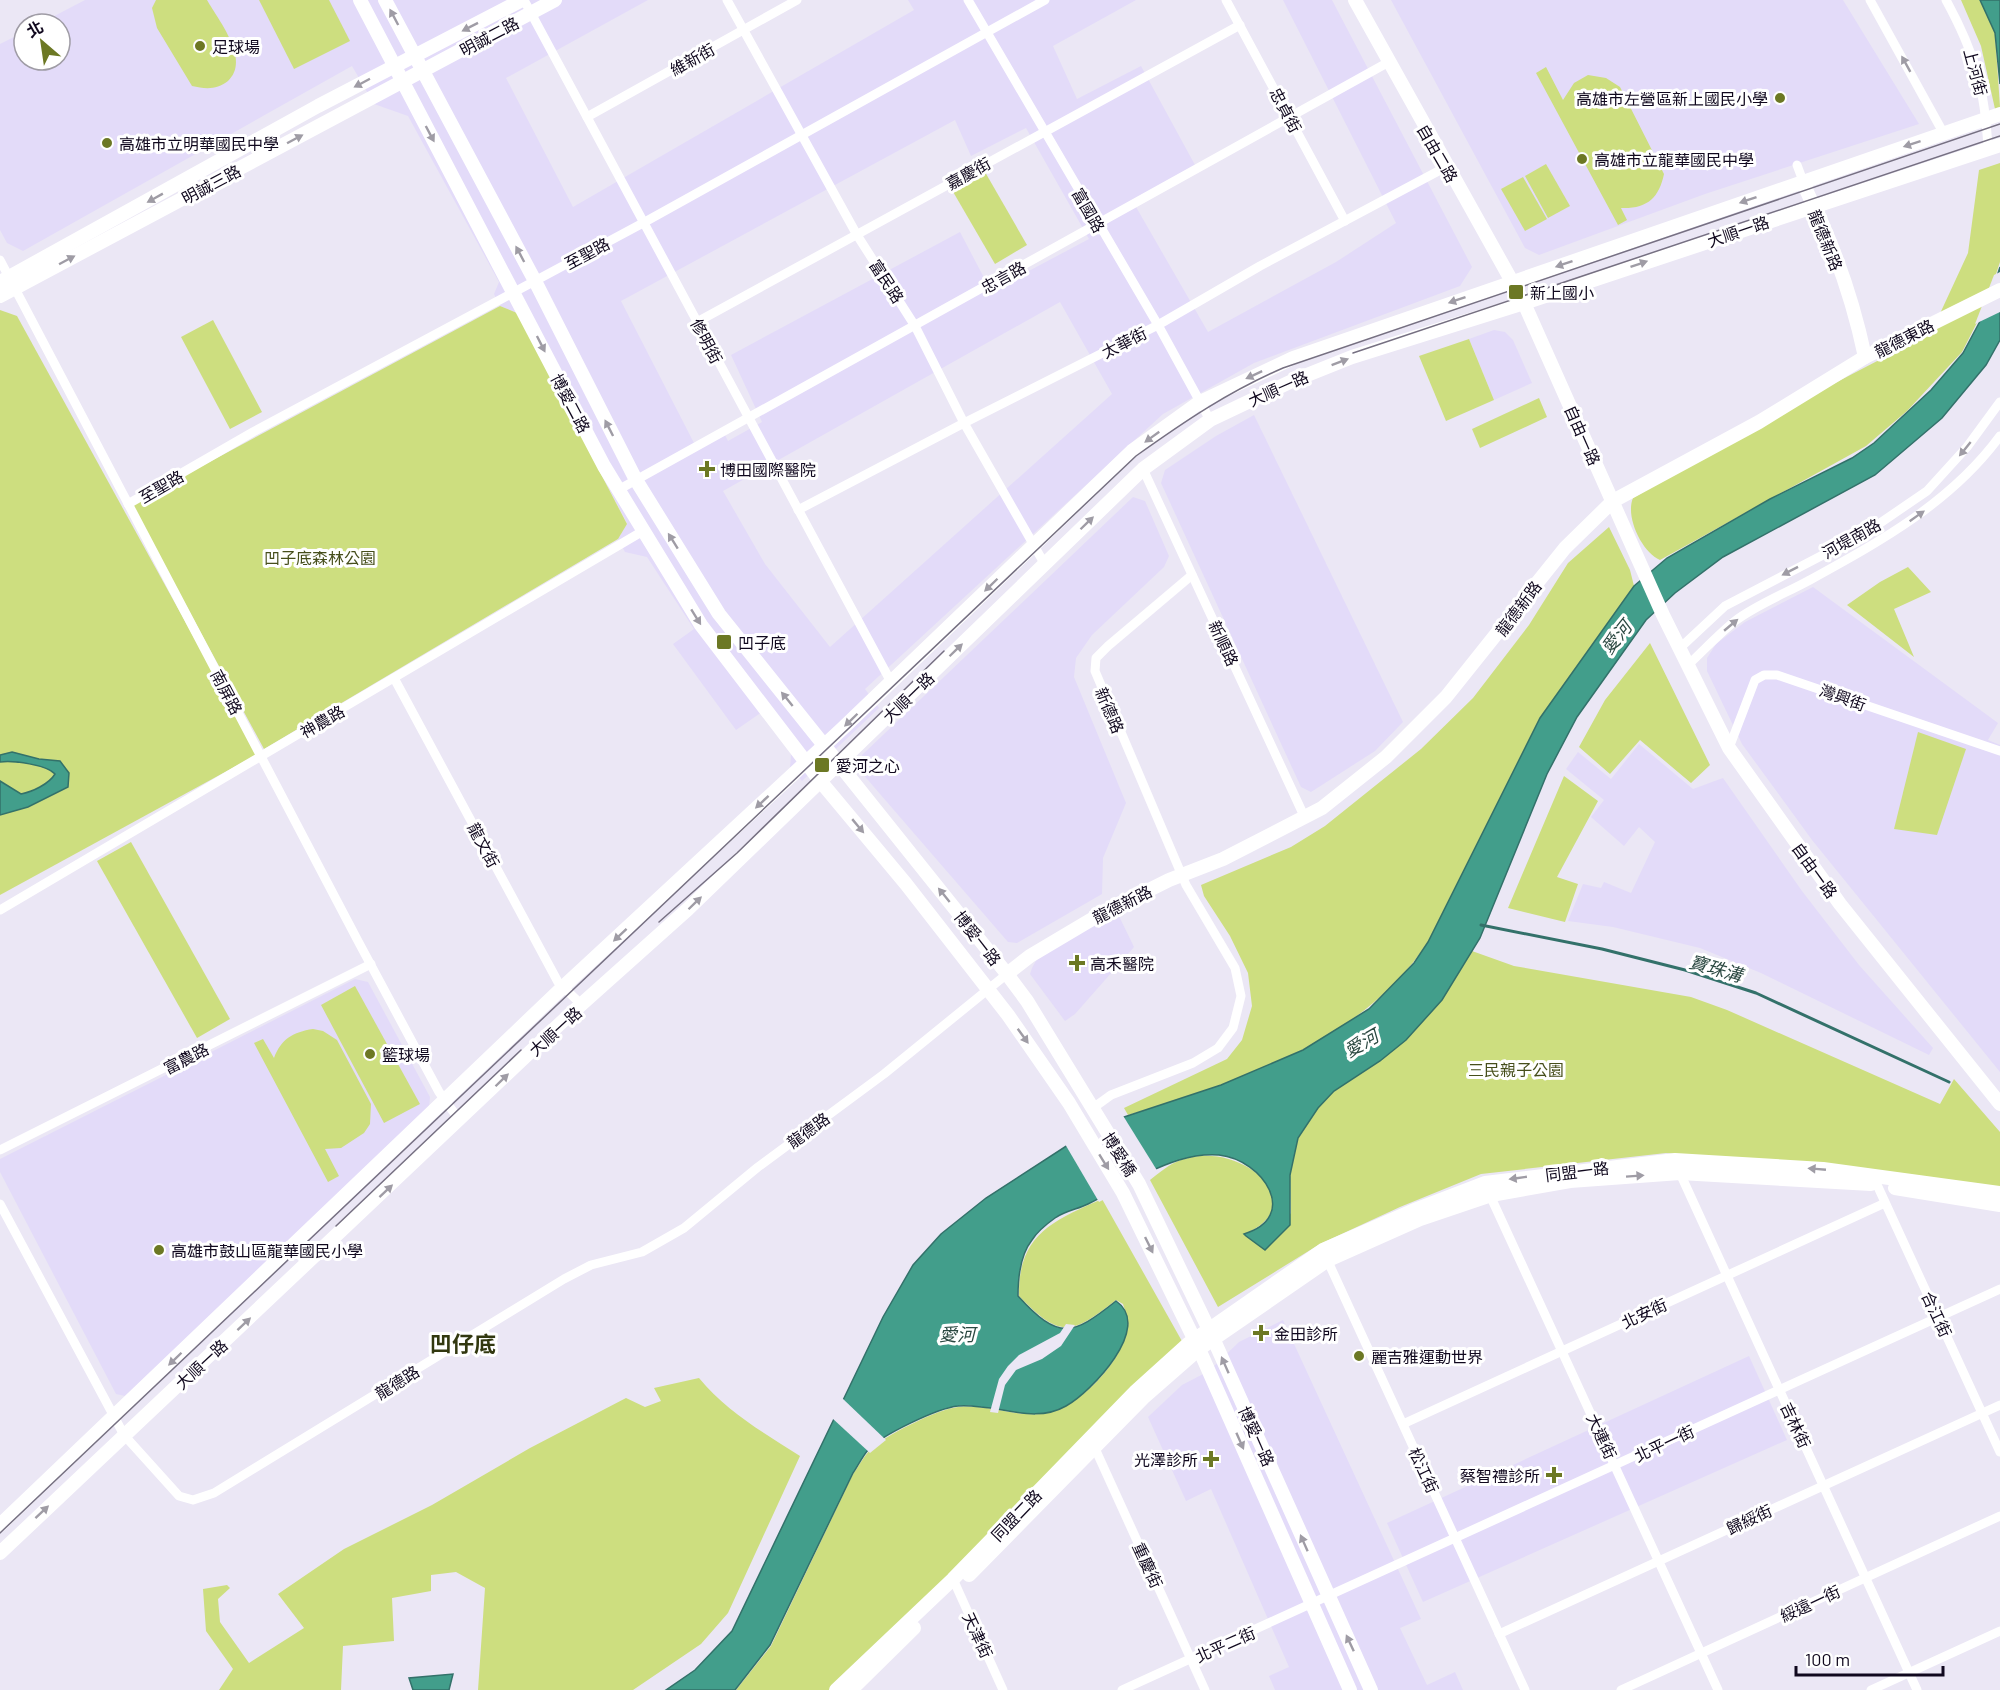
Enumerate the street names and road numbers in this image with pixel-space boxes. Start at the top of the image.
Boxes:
street label: 明誠二路 [456,13,522,59]
street label: 維新街 [666,39,718,79]
street label: 上河街 [1961,46,1991,98]
street label: 忠貞街 [1266,84,1306,136]
street label: 自由二路 [1414,121,1462,185]
street label: 嘉慶街 [942,153,994,193]
street label: 明誠三路 [178,161,244,207]
street label: 富國路 [1069,184,1109,236]
street label: 龍德新路 [1805,207,1847,273]
street label: 大順一路 [1705,212,1771,250]
street label: 至聖路 [561,233,613,273]
street label: 富民路 [866,256,908,306]
street label: 忠言路 [977,257,1029,297]
street label: 修明街 [687,315,727,367]
street label: 龍德東路 [1871,315,1937,361]
street label: 太華街 [1098,323,1150,361]
street label: 大順一路 [1245,366,1311,410]
street label: 博愛二路 [548,370,594,436]
street label: 自由一路 [1561,402,1605,468]
street label: 至聖路 [135,466,187,506]
street label: 河堤南路 [1818,514,1884,562]
street label: 龍德新路 [1491,577,1545,639]
street label: 新順路 [1205,617,1243,669]
street label: 南屏路 [207,666,247,718]
street label: 大順一路 [878,668,938,726]
street label: 灣興街 [1817,680,1869,714]
street label: 新德路 [1092,684,1128,736]
street label: 神農路 [296,701,348,741]
street label: 龍文街 [464,819,504,871]
street label: 自由一路 [1789,839,1841,901]
street label: 龍德新路 [1089,881,1155,927]
street label: 博愛一路 [951,907,1005,969]
street label: 大順一路 [525,1003,585,1059]
street label: 富農路 [160,1039,212,1077]
street label: 龍德路 [783,1108,833,1152]
street label: 博愛橋 [1099,1129,1141,1179]
street label: 同盟一路 [1544,1158,1610,1184]
street label: 合江街 [1918,1288,1956,1340]
street label: 北安街 [1618,1294,1670,1332]
street label: 大順一路 [171,1335,231,1393]
street label: 龍德路 [372,1361,422,1403]
street label: 吉林街 [1777,1399,1815,1451]
street label: 博愛一路 [1235,1403,1279,1469]
street label: 大連街 [1583,1410,1621,1462]
street label: 北平一街 [1631,1421,1697,1465]
street label: 松江街 [1405,1444,1443,1496]
street label: 同盟二路 [987,1485,1045,1545]
street label: 歸綏街 [1723,1500,1775,1538]
street label: 重慶街 [1129,1539,1167,1591]
street label: 綏遠一街 [1777,1581,1843,1625]
street label: 天津街 [959,1609,997,1661]
street label: 北平二街 [1192,1622,1258,1666]

